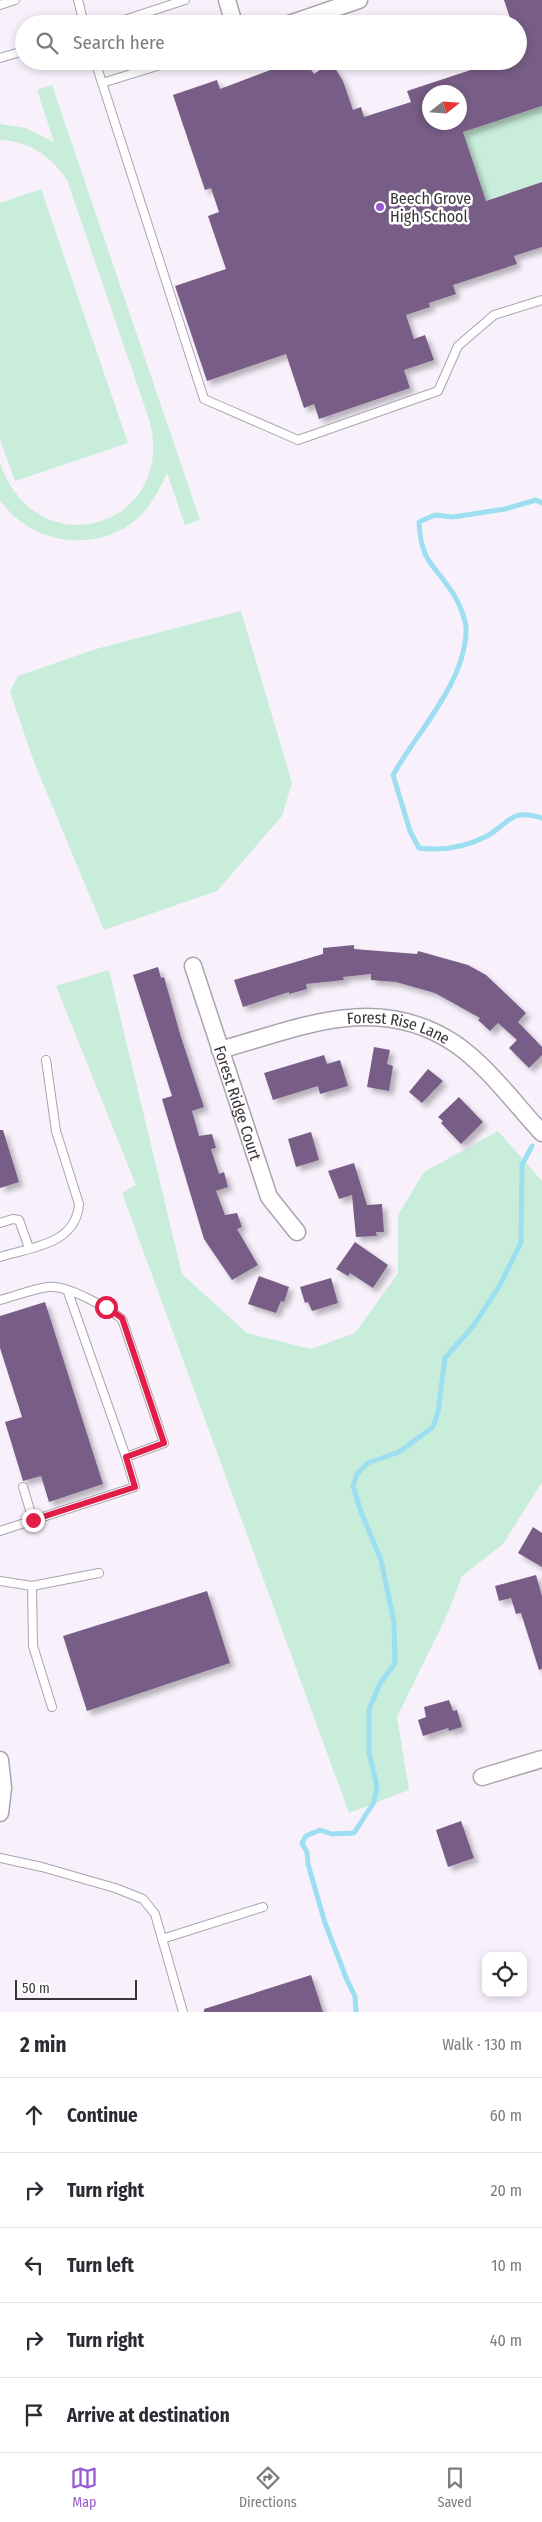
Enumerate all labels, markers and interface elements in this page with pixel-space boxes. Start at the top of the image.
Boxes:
search box [15,15,527,70]
icon: search [33,29,61,57]
text: Search here [73,31,165,54]
north arrow [422,85,467,130]
place label: Beech Grove High School [390,189,471,226]
marker: Beech Grove High School [374,201,386,213]
street label: Forest Rise Lane [346,1008,453,1048]
street label: Forest Ridge Court [210,1043,265,1163]
route start [95,1296,118,1319]
route end [22,1509,45,1532]
map controls [482,1952,527,1997]
button: locate [482,1952,527,1997]
scale bar [15,1977,138,2000]
text: 50 m [22,1980,50,1997]
text: 2 min [20,2032,67,2058]
text: Walk · 130 m [442,2035,522,2054]
icon: ahead [20,2101,48,2129]
text: Continue [67,2104,138,2127]
text: 60 m [490,2106,522,2125]
icon: right [20,2176,48,2204]
text: Turn right [67,2179,144,2202]
text: 20 m [491,2181,522,2200]
icon: left [20,2251,48,2279]
text: Turn left [67,2254,134,2277]
text: 10 m [491,2256,522,2275]
icon: right [20,2326,48,2354]
text: Turn right [67,2329,144,2352]
text: 40 m [490,2331,522,2350]
icon: arrive [20,2401,48,2429]
text: Arrive at destination [67,2404,230,2427]
tab: Map [70,2464,98,2511]
tab: Directions [239,2464,297,2511]
tab: Saved [437,2464,472,2511]

